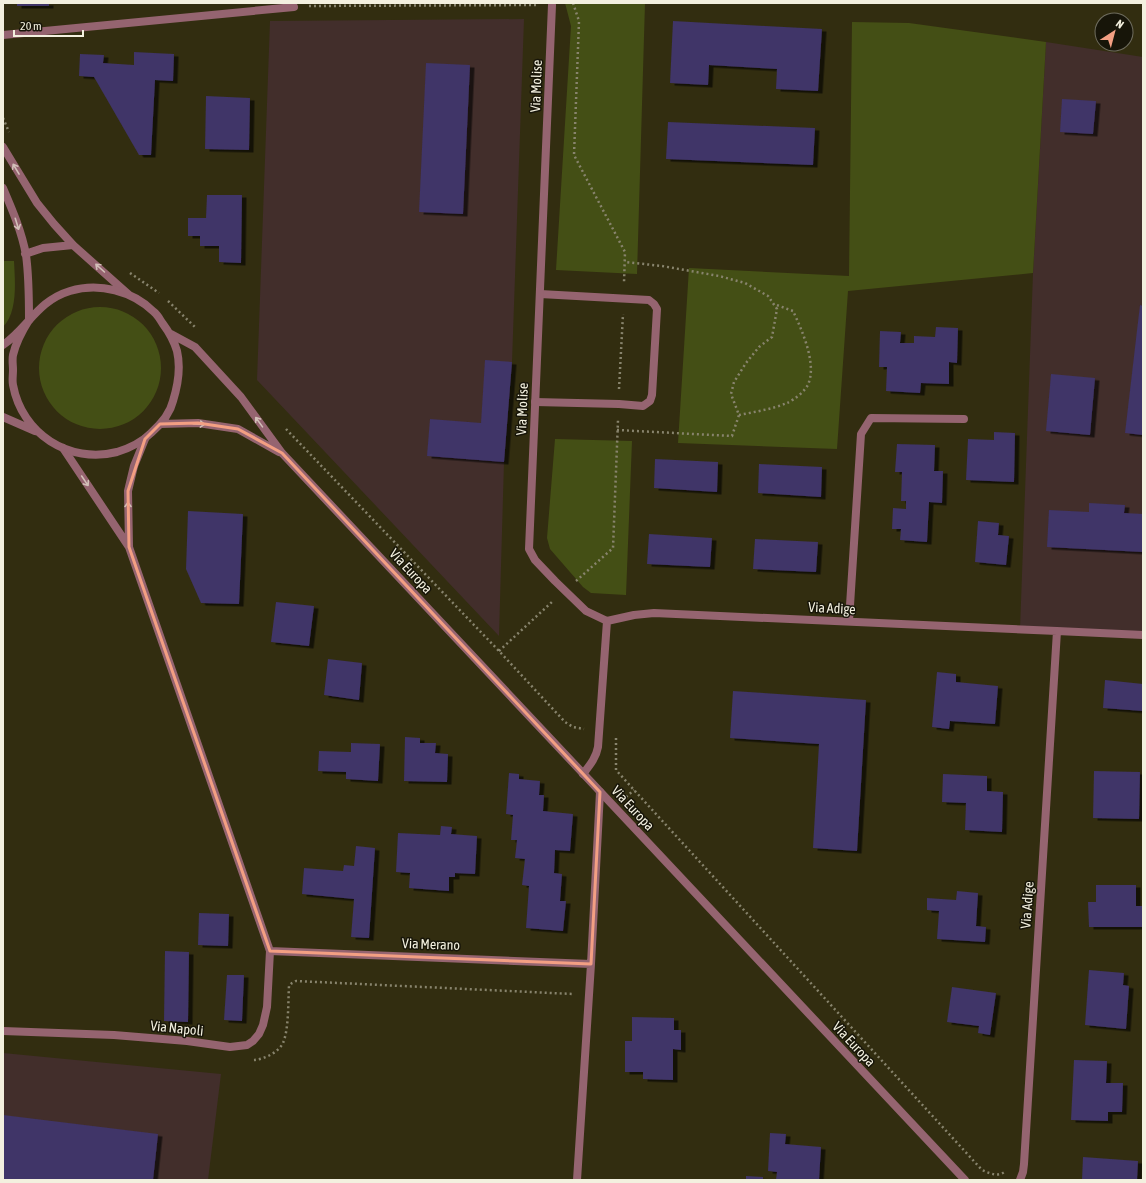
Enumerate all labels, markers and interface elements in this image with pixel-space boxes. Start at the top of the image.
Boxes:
scale bar [14,12,83,38]
north arrow [1094,12,1134,52]
text: N [1114,17,1126,31]
text: 20 m [20,19,42,33]
street label: Via Molise [527,59,545,113]
one-way arrow [12,163,20,175]
one-way arrow [14,218,21,231]
one-way arrow [95,264,105,273]
street label: Via Molise [513,382,531,436]
one-way arrow [254,416,263,427]
one-way arrow [192,420,205,427]
one-way arrow [81,475,89,486]
one-way arrow [124,502,132,515]
street label: Via Europa [386,545,436,597]
street label: Via Adige [808,599,856,617]
street label: Via Europa [608,782,658,834]
street label: Via Adige [1017,881,1037,929]
street label: Via Merano [402,935,460,953]
street label: Via Napoli [150,1017,204,1039]
street label: Via Europa [829,1018,879,1070]

